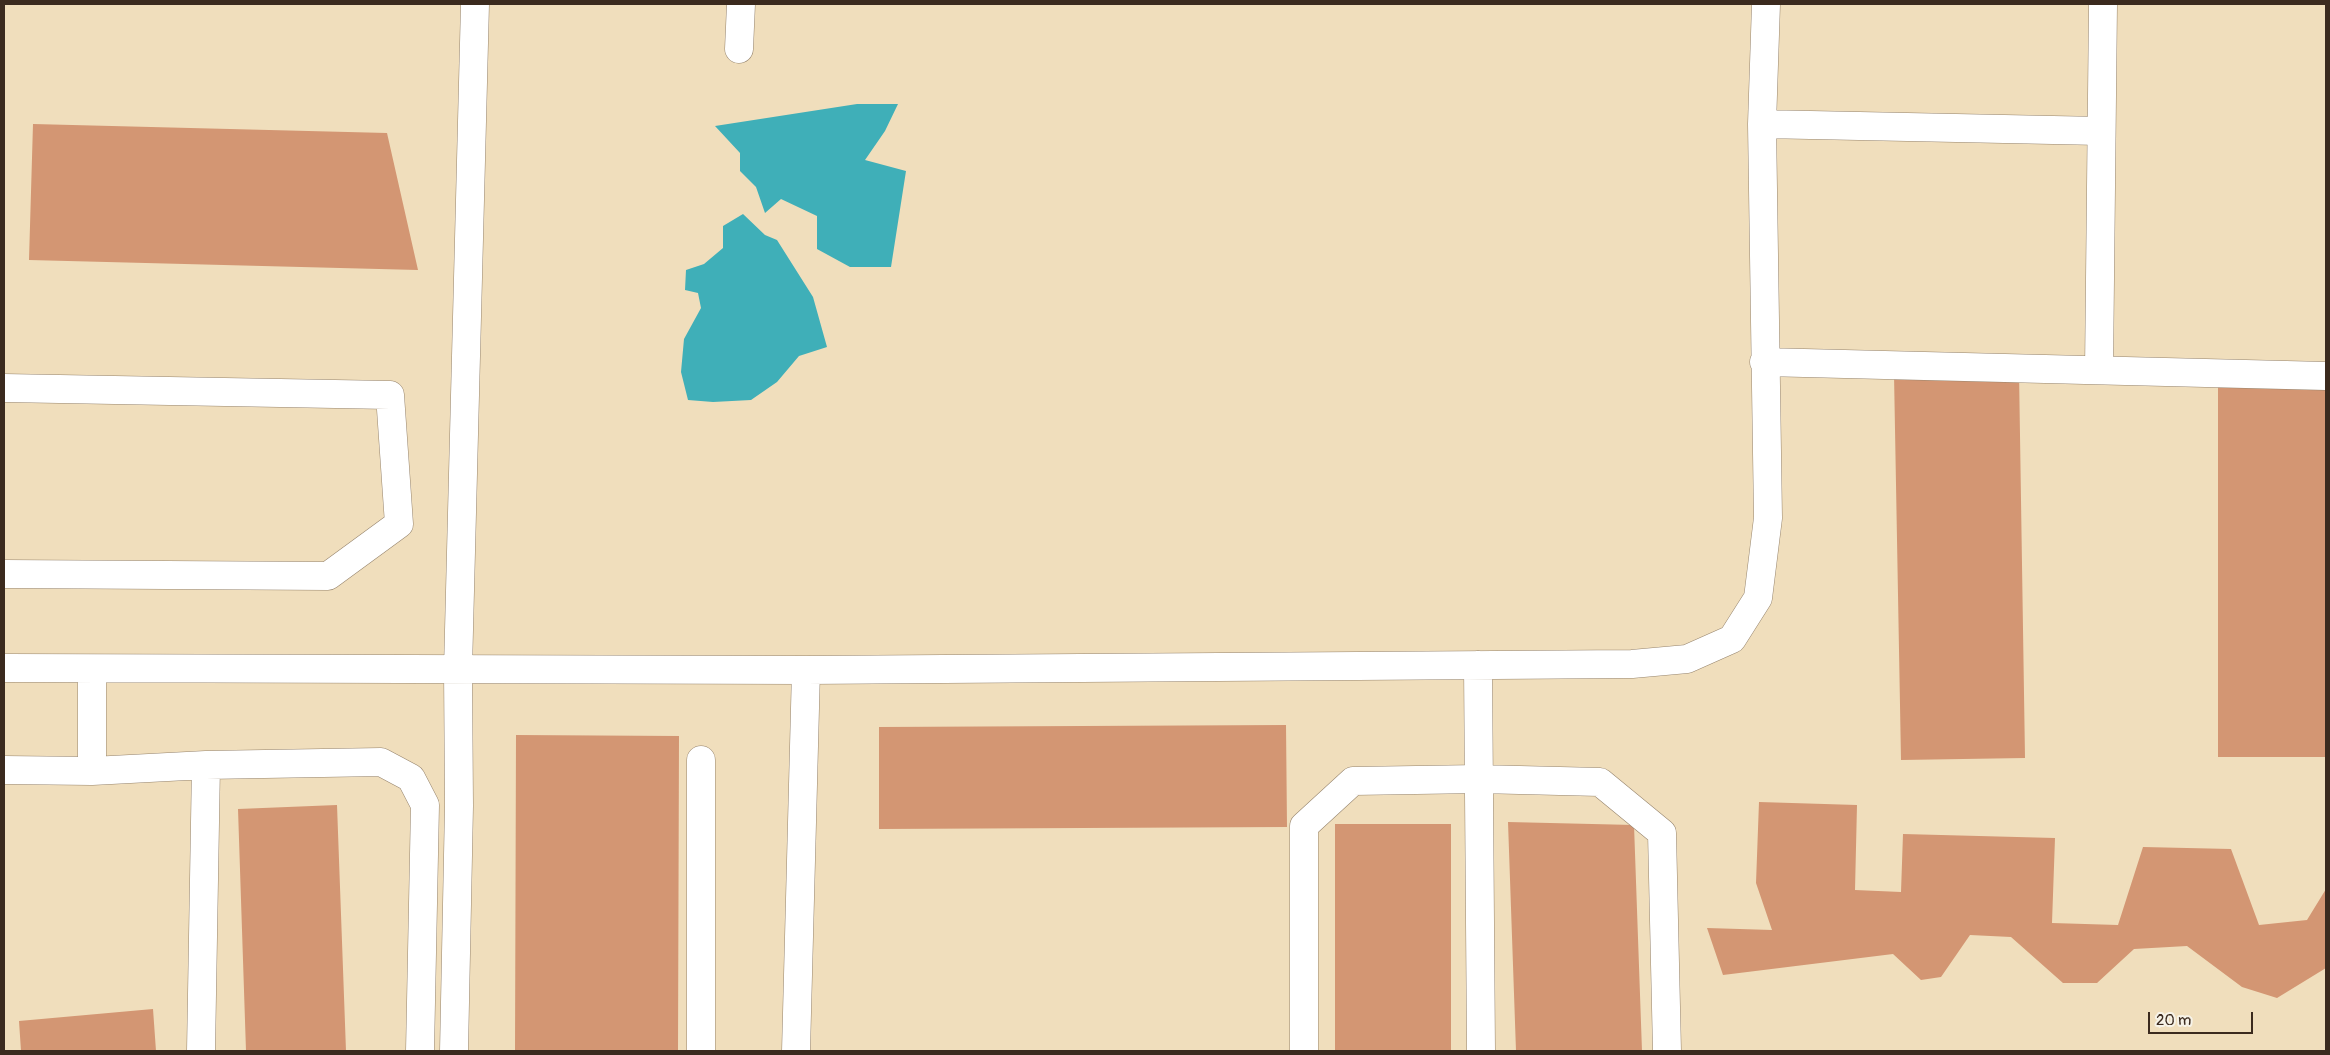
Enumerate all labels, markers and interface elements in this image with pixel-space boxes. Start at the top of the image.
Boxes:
scale bar [2150,1002,2255,1034]
text: 20 m [2156,1011,2191,1030]

